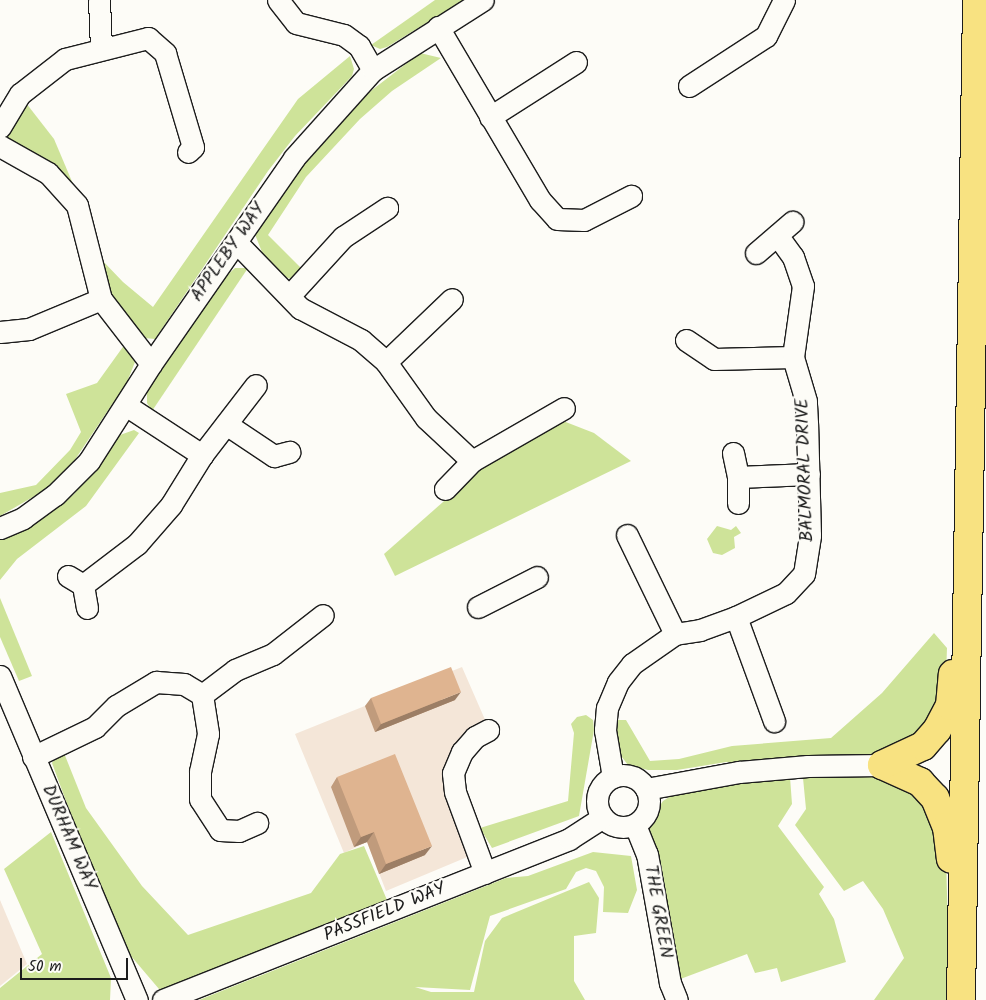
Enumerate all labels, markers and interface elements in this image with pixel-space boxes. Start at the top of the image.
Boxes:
street label: APPLEBY WAY [187,200,271,306]
street label: BALMORAL DRIVE [793,398,819,542]
street label: DURHAM WAY [36,782,100,894]
street label: THE GREEN [638,864,676,960]
street label: PASSFIELD WAY [321,879,449,947]
scale bar [22,948,130,980]
text: 50 m [28,955,62,979]

